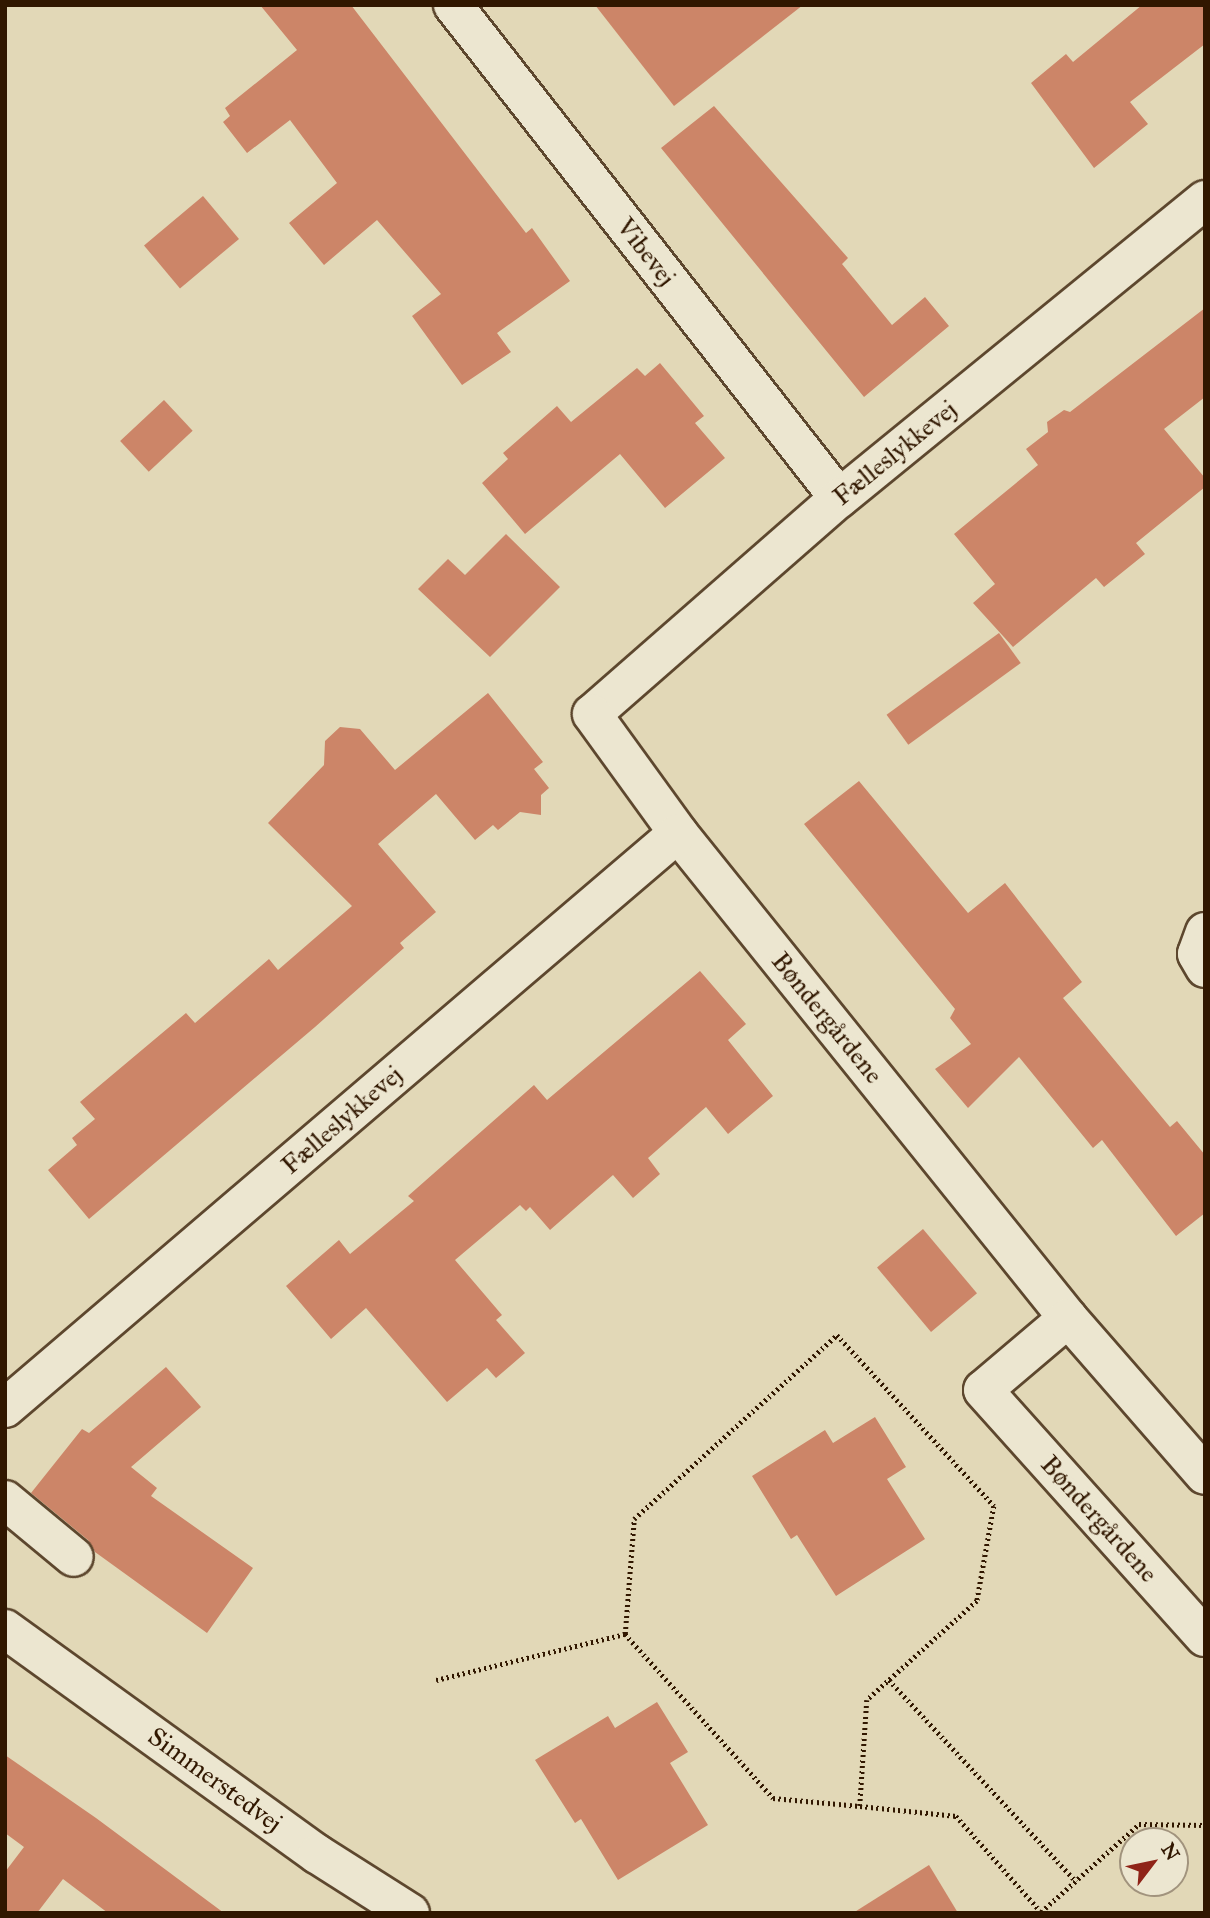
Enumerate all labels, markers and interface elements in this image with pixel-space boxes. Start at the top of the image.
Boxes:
street label: Vibevej [610,212,682,292]
street label: Fælleslykkevej [827,394,963,512]
street label: Bøndergårdene [765,946,889,1090]
street label: Fælleslykkevej [275,1059,409,1181]
street label: Bøndergårdene [1034,1449,1164,1589]
street label: Simmerstedvej [142,1721,288,1839]
north arrow [1119,1827,1189,1897]
text: N [1157,1839,1185,1865]

